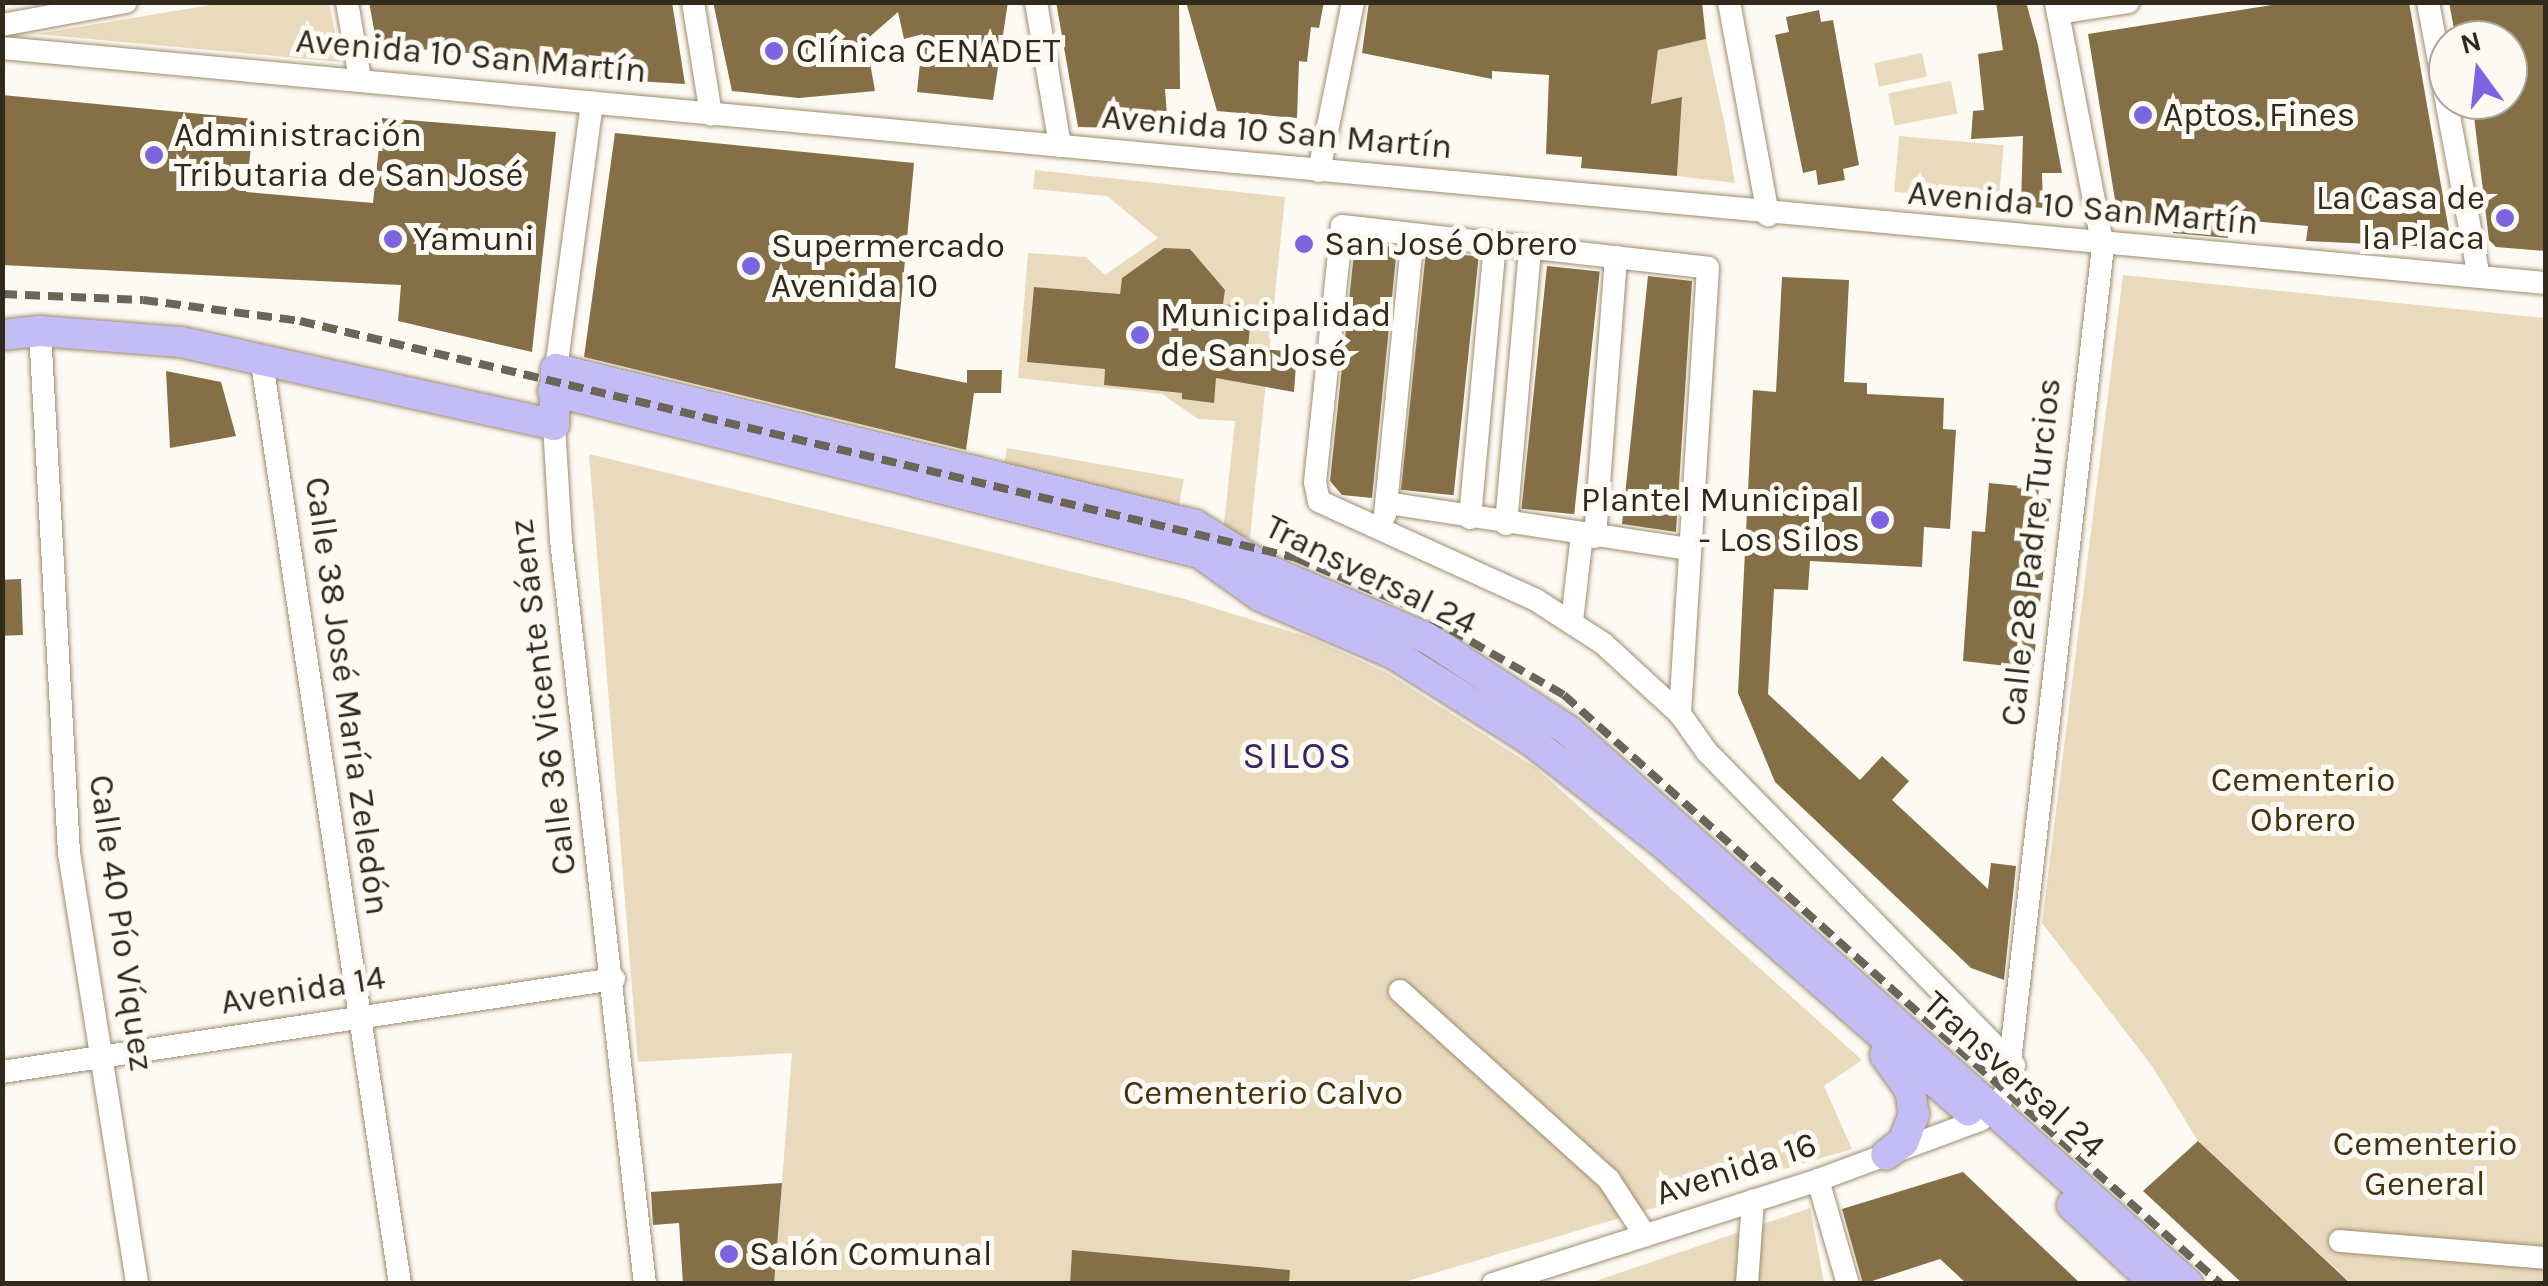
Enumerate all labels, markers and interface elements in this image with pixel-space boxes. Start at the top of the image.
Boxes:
street label: Avenida 10 San Martín [294,20,648,92]
north arrow [2428,20,2528,120]
text: N [2457,24,2485,61]
place label: Clínica CENADET [796,30,1060,72]
marker: Clínica CENADET [761,38,787,64]
place label: Aptos. Fines [2163,94,2355,136]
street label: Avenida 10 San Martín [1100,96,1454,168]
marker: Aptos. Fines [2132,104,2154,126]
place label: Administración Tributaria de San José [174,114,524,196]
marker: Administración Tributaria de San José [143,144,165,166]
street label: Avenida 10 San Martín [1906,172,2260,244]
place label: La Casa de la Placa [2316,177,2485,259]
marker: La Casa de la Placa [2494,207,2516,229]
place label: Yamuni [413,218,535,260]
place label: San José Obrero [1324,223,1578,265]
place label: Supermercado Avenida 10 [771,225,1005,307]
marker: Yamuni [382,228,404,250]
marker: San José Obrero [1293,233,1315,255]
marker: Supermercado Avenida 10 [740,255,762,277]
place label: Municipalidad de San José [1160,294,1392,376]
marker: Municipalidad de San José [1129,324,1151,346]
street label: Calle 28 Padre Turcios [1992,376,2070,728]
street label: Calle 38 José María Zeledón [295,474,399,918]
place label: Plantel Municipal - Los Silos [1581,479,1860,561]
street label: Transversal 24 [1258,506,1484,644]
marker: Plantel Municipal - Los Silos [1869,509,1891,531]
street label: Calle 36 Vicente Sáenz [500,517,586,877]
district label: SILOS [1242,733,1354,779]
park label: Cementerio Obrero [2211,759,2395,841]
street label: Calle 40 Pío Víquez [79,772,163,1074]
street label: Avenida 14 [218,956,388,1024]
street label: Transversal 24 [1914,982,2114,1168]
park label: Cementerio Calvo [1123,1072,1403,1114]
street label: Avenida 16 [1650,1123,1822,1215]
park label: Cementerio General [2333,1123,2517,1205]
place label: Salón Comunal [749,1233,992,1275]
marker: Salón Comunal [718,1243,740,1265]

